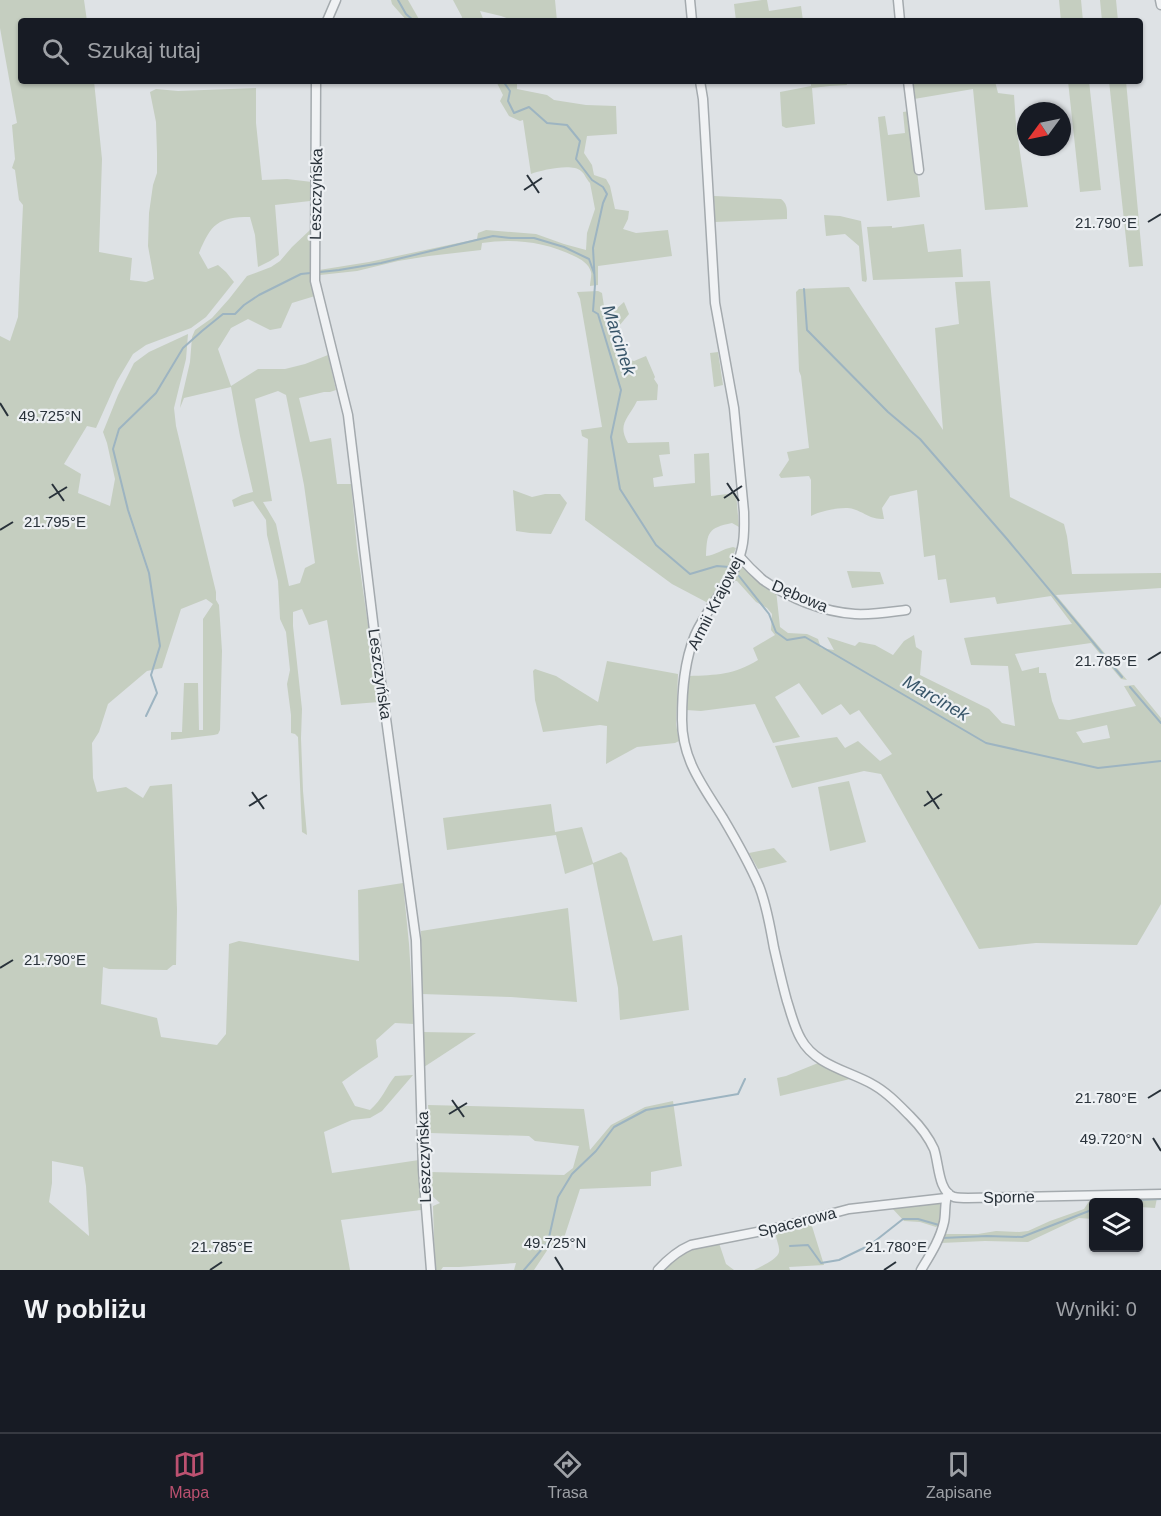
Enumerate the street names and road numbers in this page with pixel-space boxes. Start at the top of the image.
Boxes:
street label: Leszczyńska [307,148,325,240]
street label: Armii Krajowej [684,554,746,652]
street label: Dębowa [770,577,830,615]
street label: Leszczyńska [365,627,395,721]
street label: Leszczyńska [414,1111,434,1203]
street label: Sporne [983,1188,1035,1206]
street label: Spacerowa [756,1204,838,1240]

